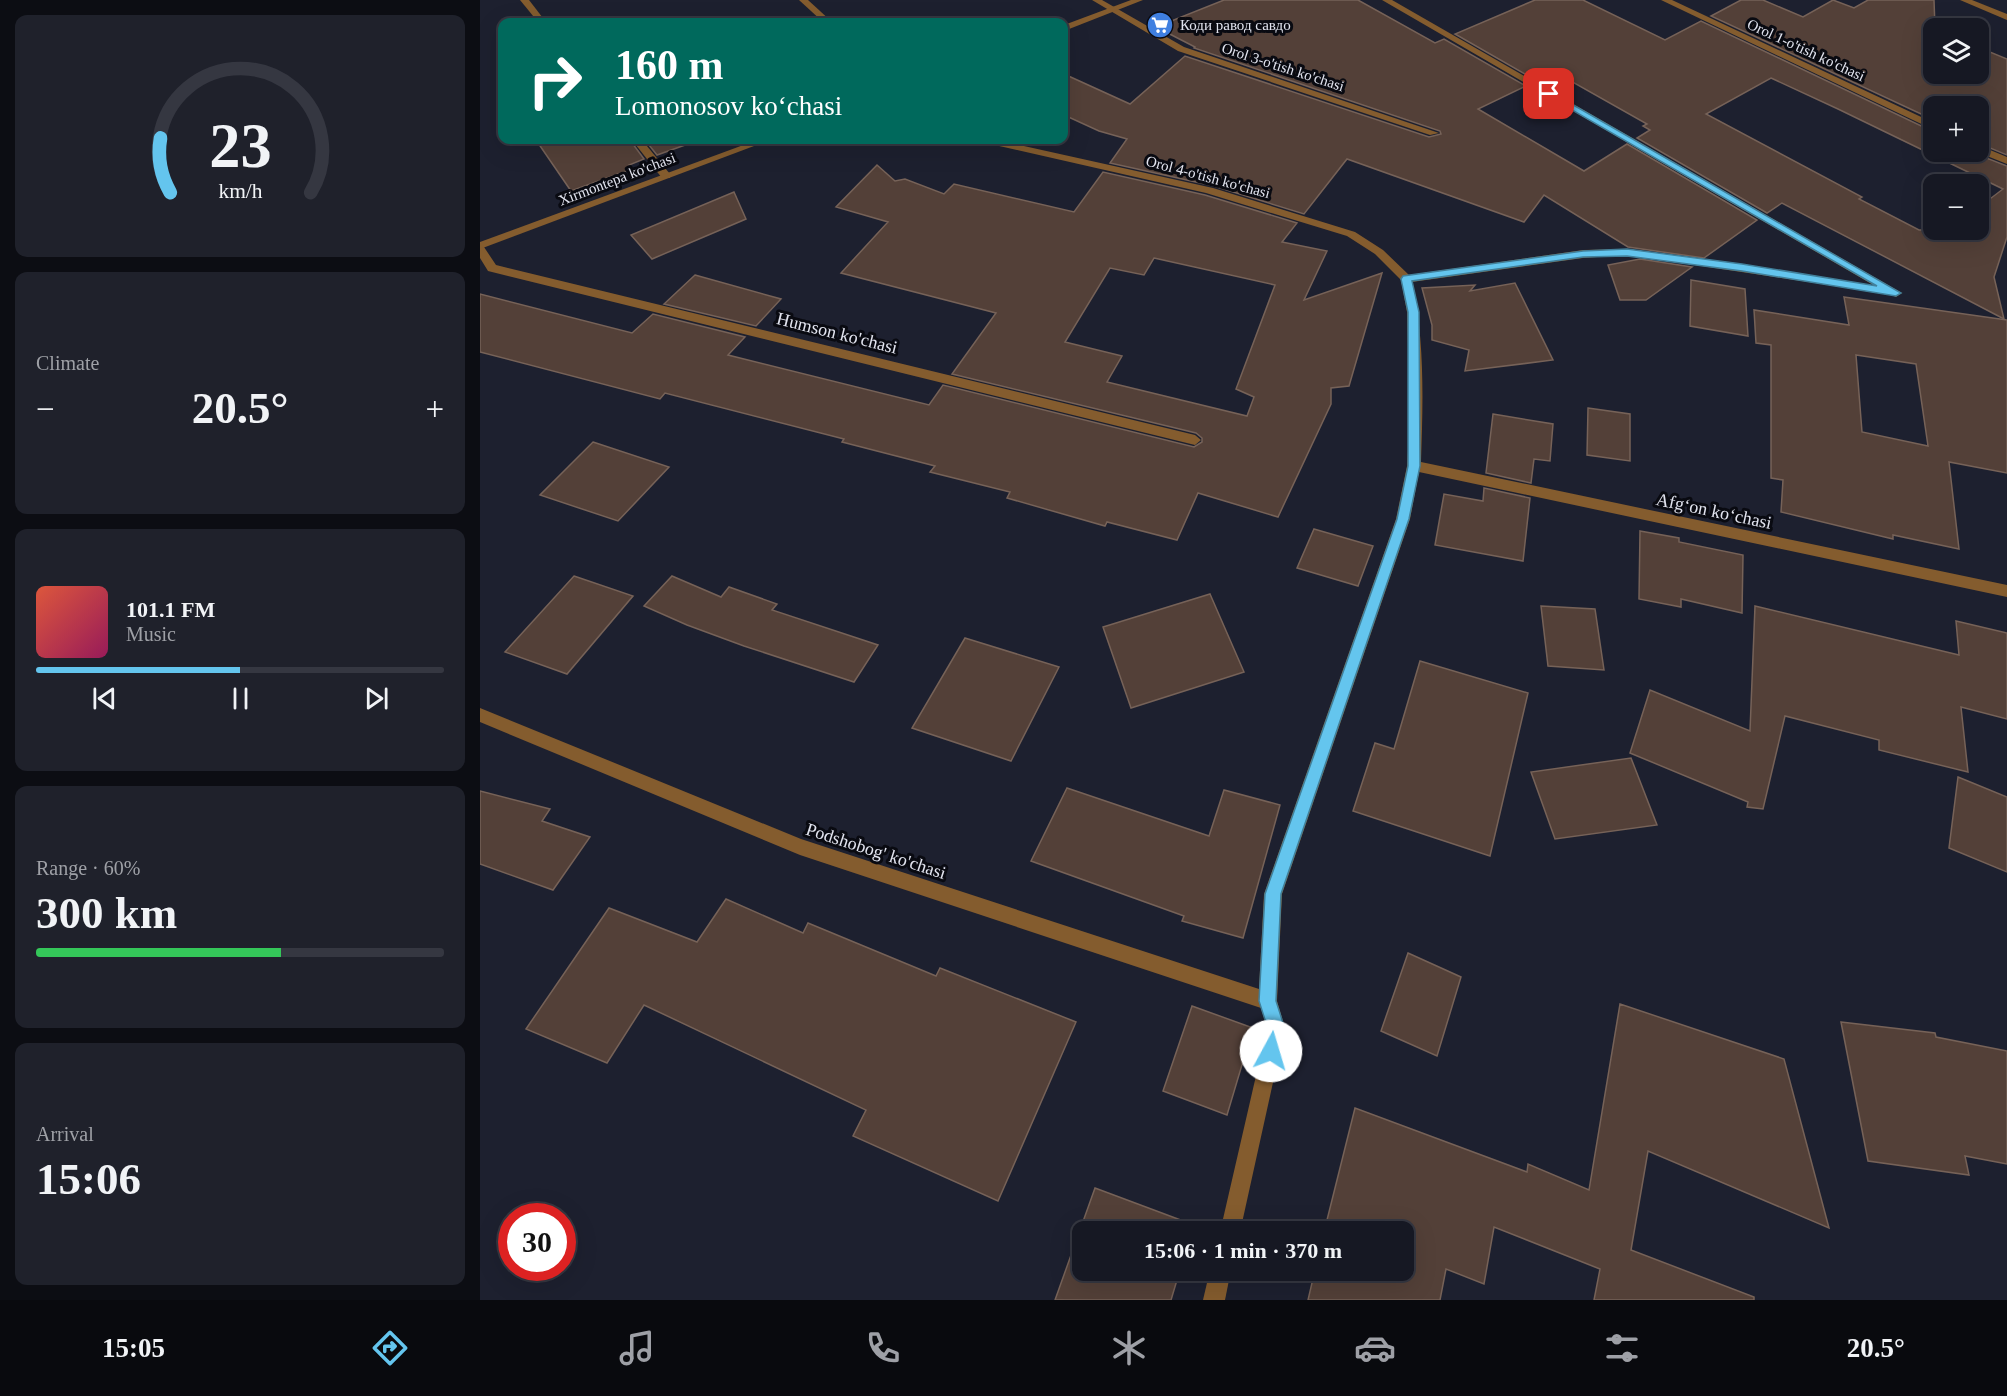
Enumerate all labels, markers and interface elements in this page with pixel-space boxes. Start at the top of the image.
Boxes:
supermarket icon: Коди равод савдо [1145,10,1175,40]
street label: Orol 1-o'tish ko'chasi [1745,16,1867,84]
place label: Коди равод савдо [1180,17,1291,33]
map controls [1923,18,1989,240]
button: layers [1923,18,1989,84]
street label: Orol 3-o'tish ko'chasi [1220,40,1346,94]
icon: right [516,42,594,120]
text: 160 m [615,42,724,88]
pin [1523,68,1574,119]
icon: arrive [1532,77,1565,110]
text: Lomonosov koʻchasi [615,91,842,121]
button: + [1923,96,1989,162]
text: 23 [209,111,271,180]
street label: Xirmontepa ko'chasi [556,149,678,209]
street label: Orol 4-o'tish ko'chasi [1144,153,1272,201]
button: − [1923,174,1989,240]
text: km/h [218,179,262,203]
street label: Humson ko'chasi [775,308,899,358]
text: Climate [36,352,99,374]
text: 20.5° [192,383,288,433]
text: − [36,391,55,427]
text: + [425,391,444,427]
street label: Afgʻon koʻchasi [1654,489,1774,533]
text: 101.1 FM [126,597,215,622]
text: Music [126,623,176,645]
icon: previous [88,682,121,715]
icon: pause [224,682,257,715]
icon: next [360,682,393,715]
street label: Podshobog' ko'chasi [803,819,949,883]
text: Range · 60% [36,857,140,879]
text: 300 km [36,888,177,938]
position arrow [1239,1019,1303,1083]
text: Arrival [36,1123,94,1145]
text: 15:06 [36,1154,141,1204]
speed limit sign: 30 [498,1203,576,1281]
text: 15:06 · 1 min · 370 m [1144,1238,1342,1263]
icon: directions [369,1327,411,1369]
icon: music [616,1327,658,1369]
icon: phone [862,1327,904,1369]
icon: climate [1108,1327,1150,1369]
icon: car [1354,1327,1396,1369]
icon: filters [1601,1327,1643,1369]
text: 15:05 [102,1333,165,1363]
text: 20.5° [1847,1333,1905,1363]

